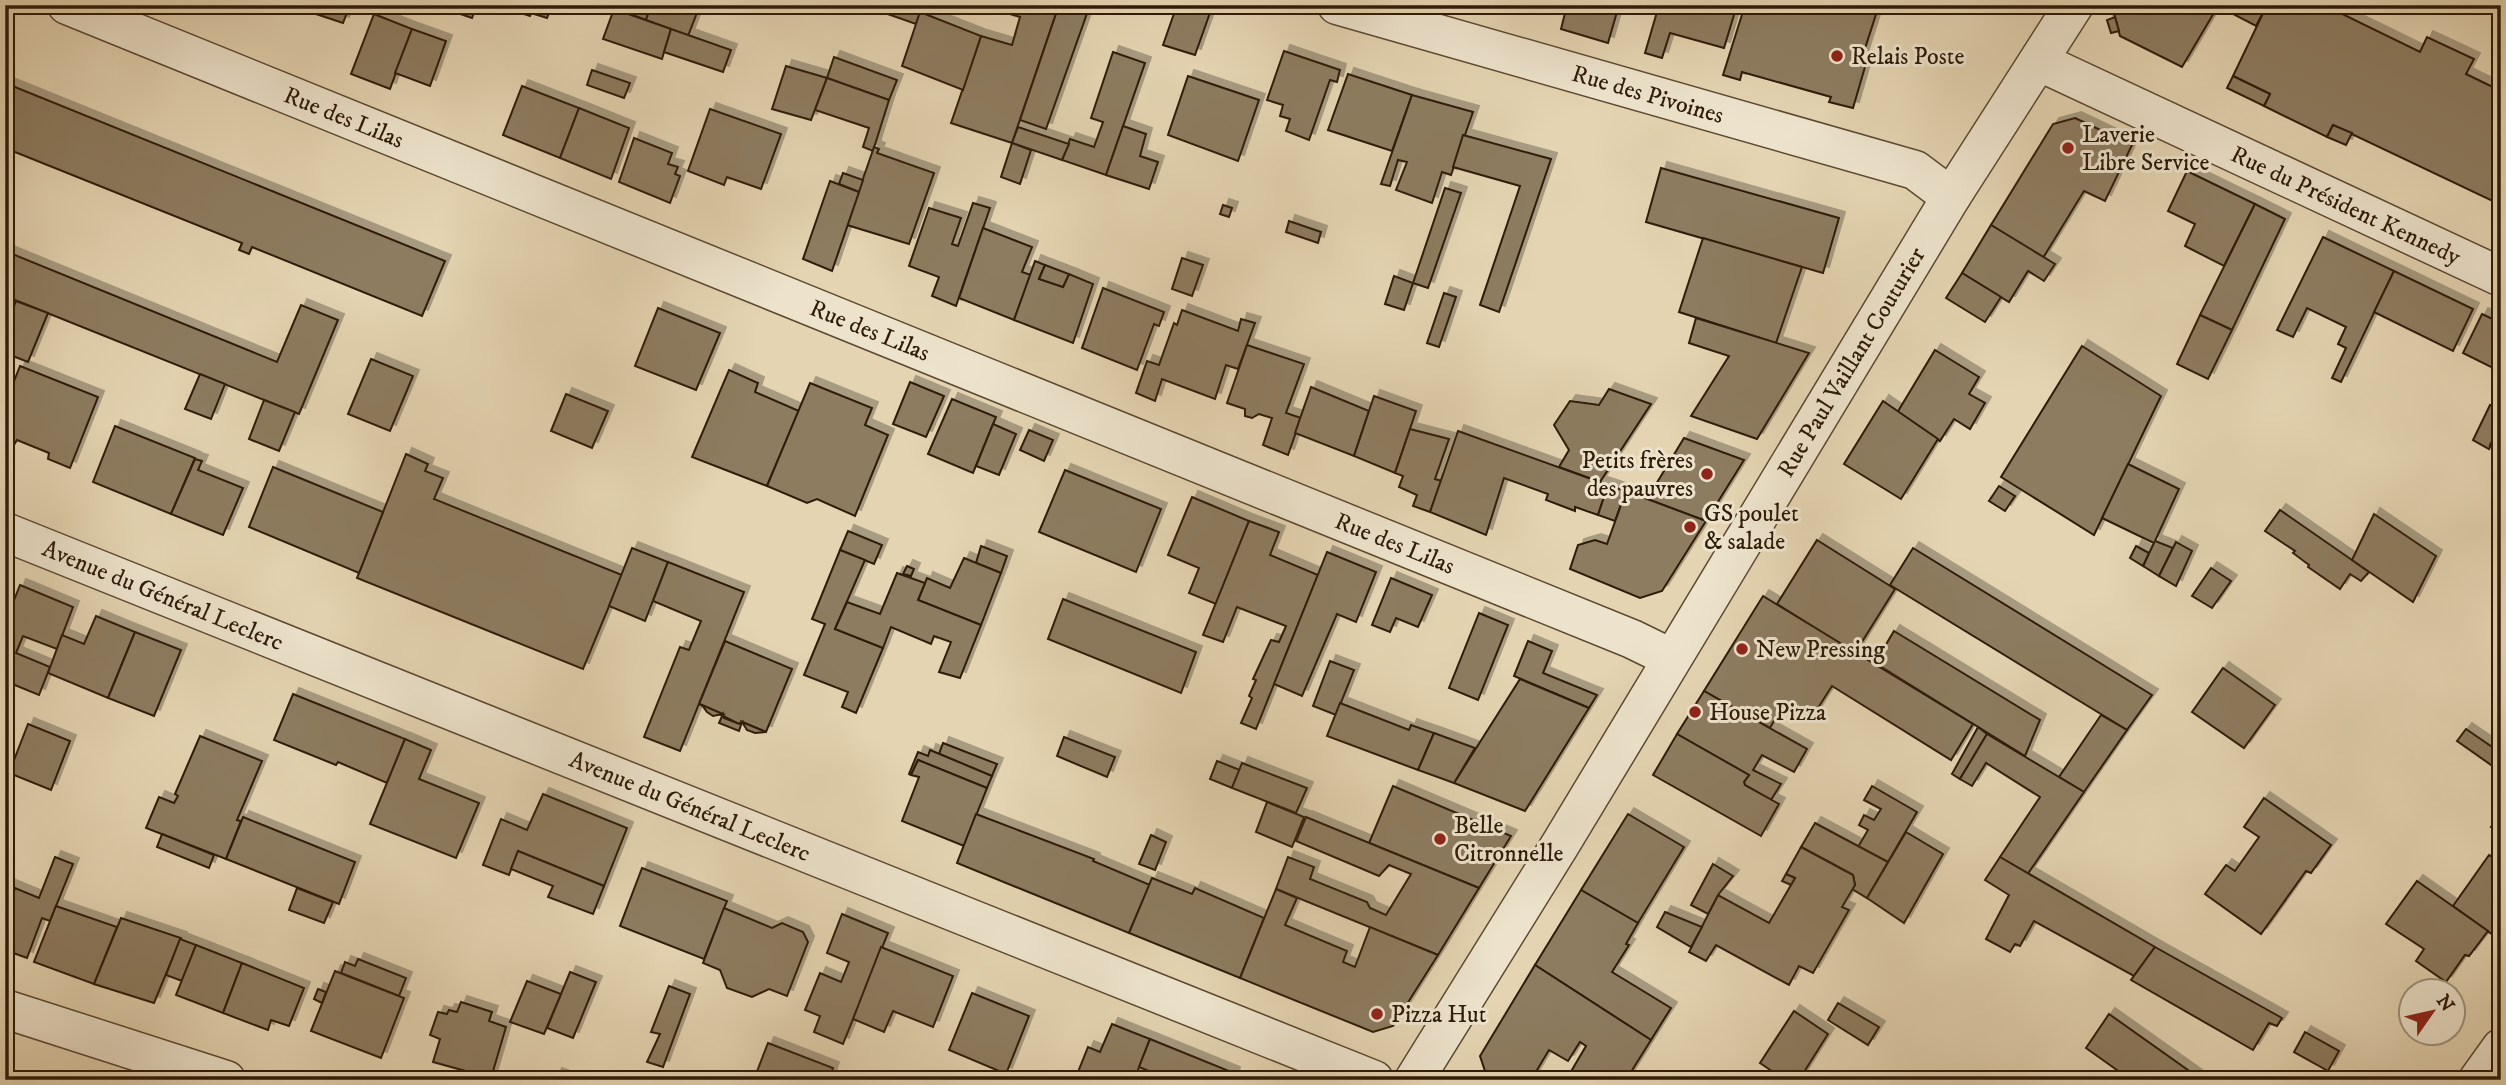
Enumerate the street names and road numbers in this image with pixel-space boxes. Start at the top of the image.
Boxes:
street label: Rue des Pivoines [1568,59,1727,131]
street label: Rue des Lilas [279,80,408,156]
street label: Rue du Président Kennedy [2226,139,2466,273]
street label: Rue Paul Vaillant Couturier [1771,242,1933,483]
street label: Rue des Lilas [805,293,934,369]
street label: Rue des Lilas [1330,506,1459,582]
street label: Avenue du Général Leclerc [38,534,288,658]
street label: Avenue du Général Leclerc [565,745,815,869]

